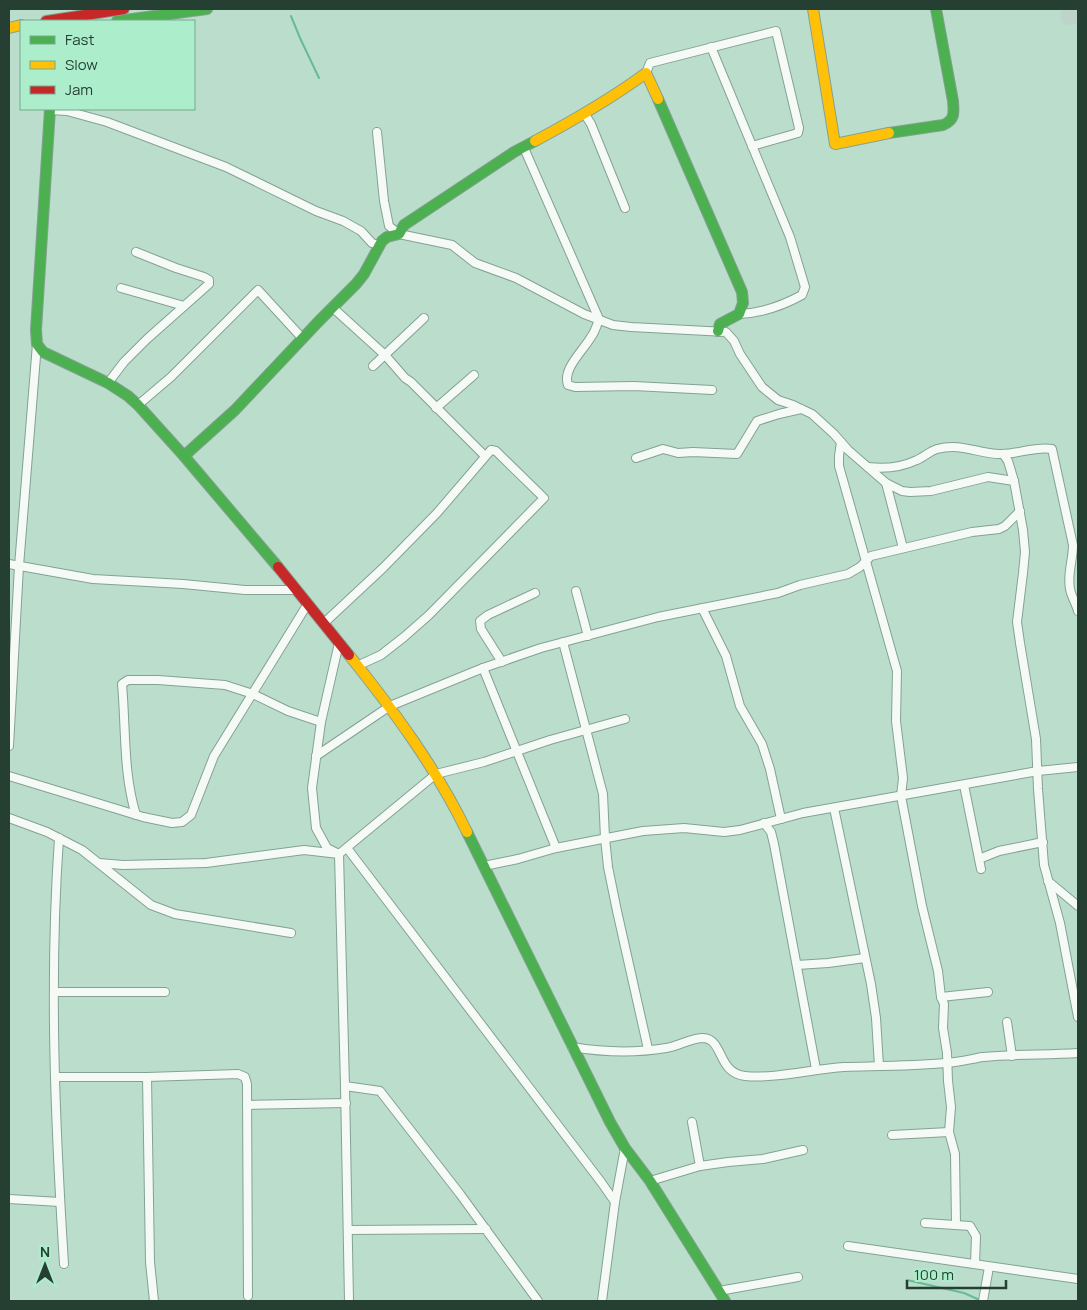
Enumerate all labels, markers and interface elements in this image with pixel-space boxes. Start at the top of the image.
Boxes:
legend [20,20,195,110]
text: Fast [65,29,94,50]
text: Slow [65,54,98,75]
text: Jam [65,79,93,100]
north arrow [20,1240,70,1290]
text: N [40,1242,50,1261]
scale bar [907,1258,1006,1290]
text: 100 m [914,1264,954,1285]

